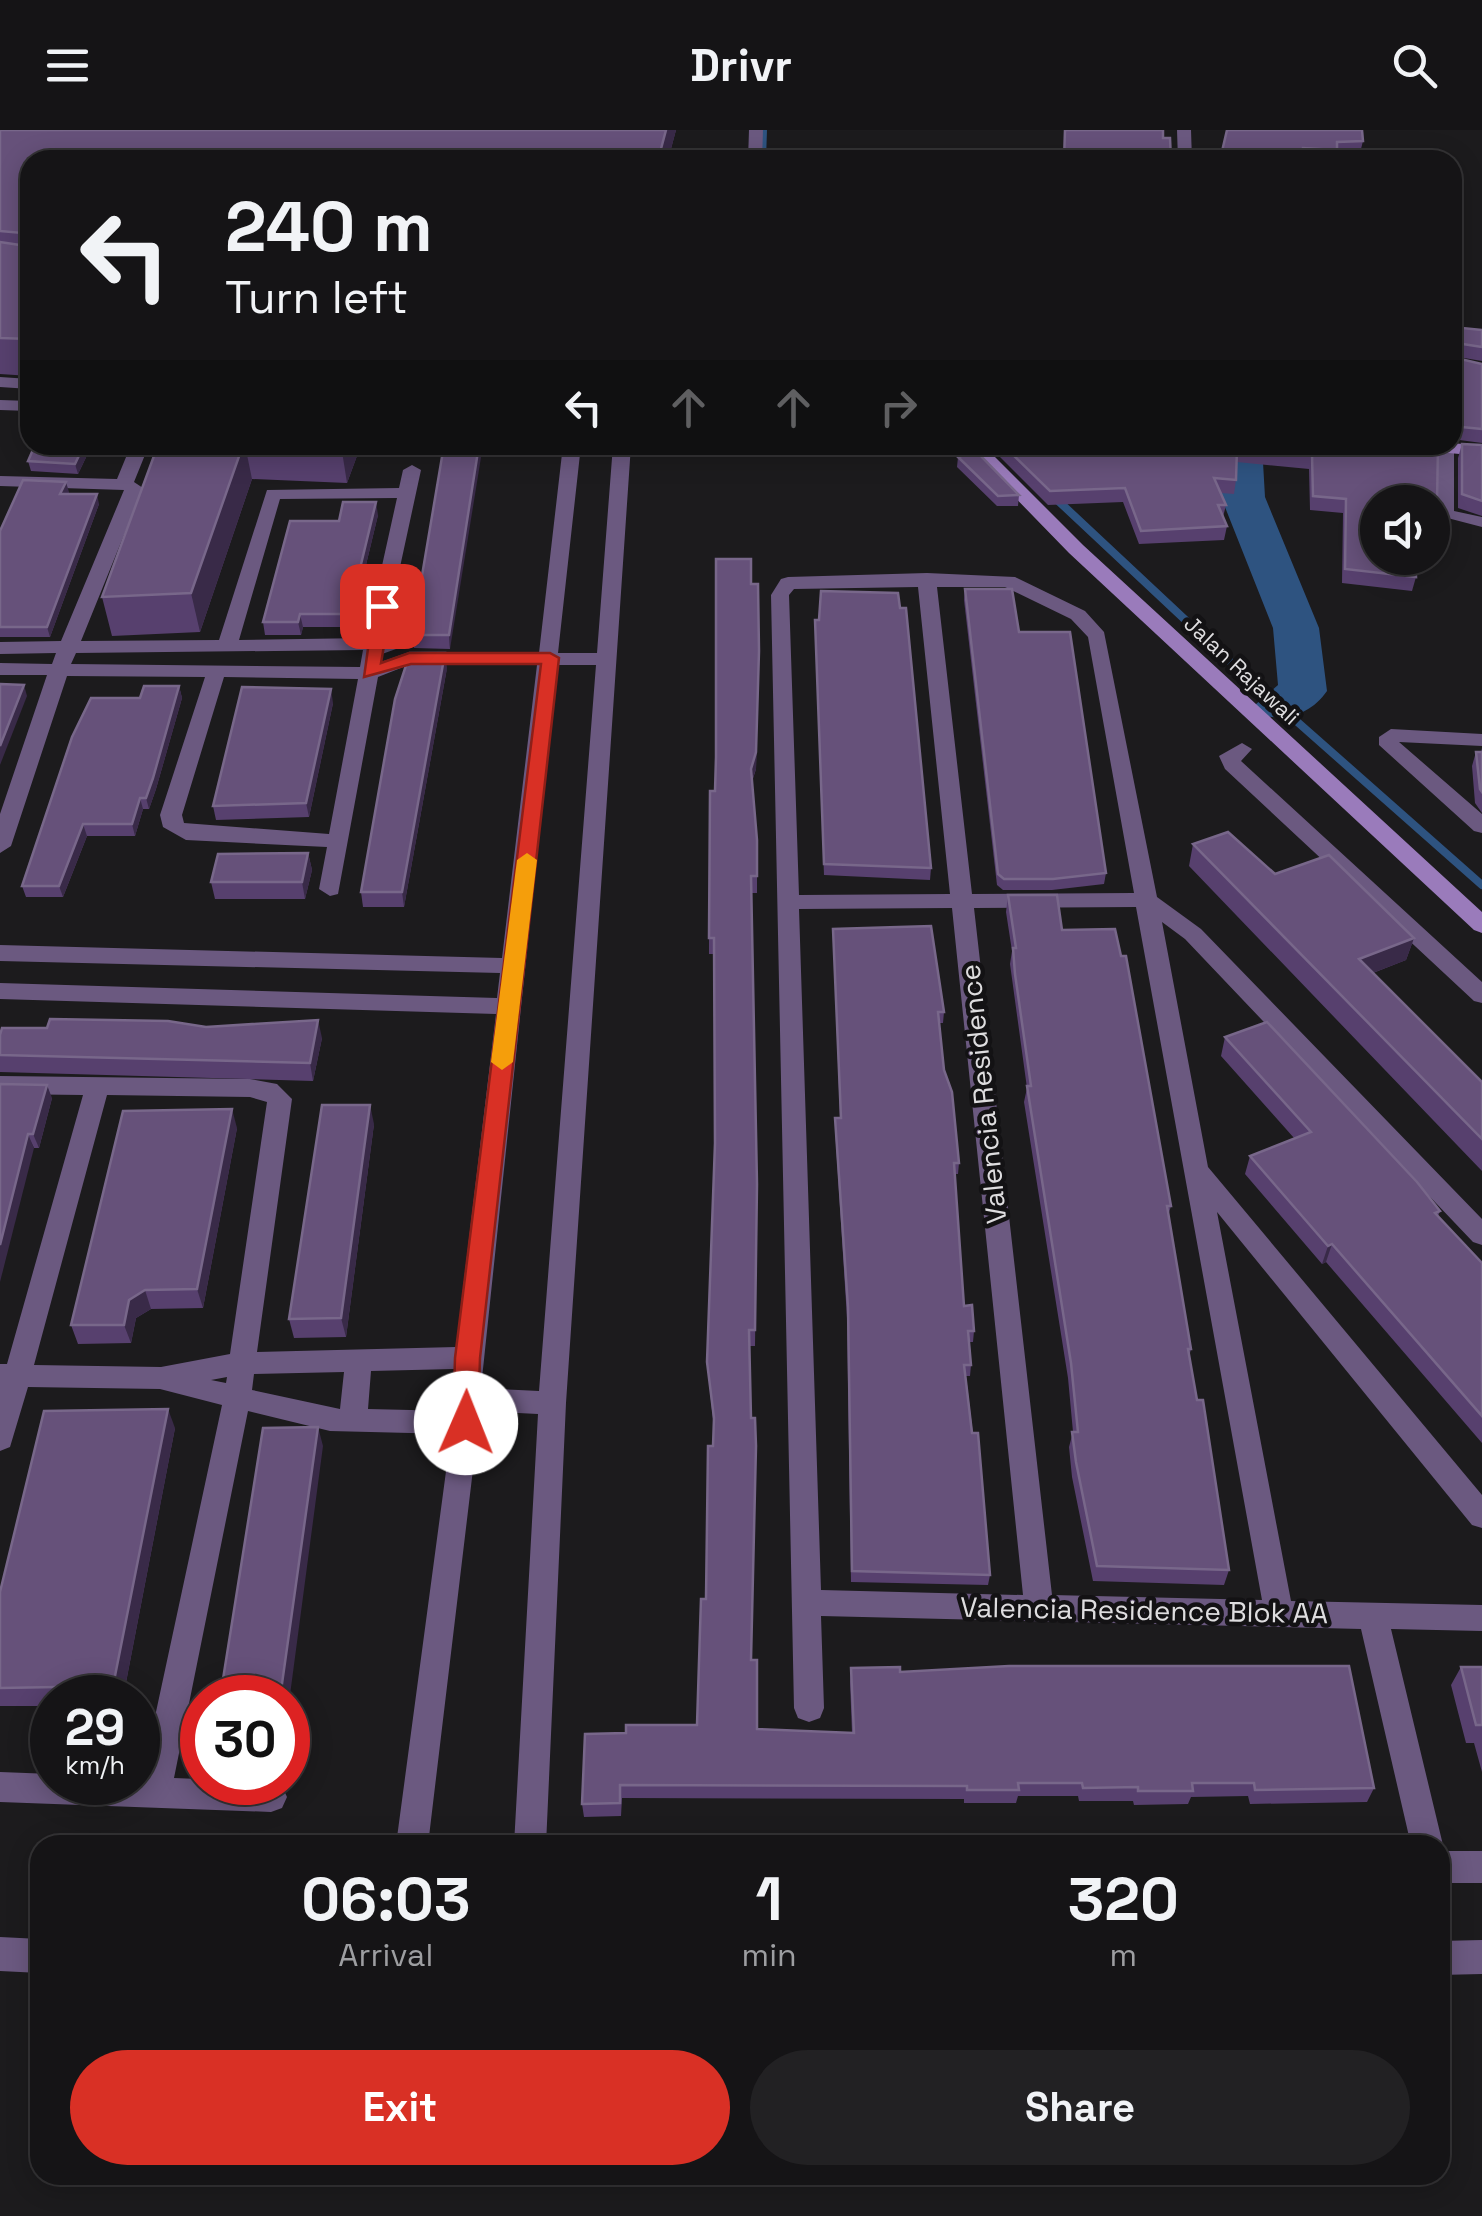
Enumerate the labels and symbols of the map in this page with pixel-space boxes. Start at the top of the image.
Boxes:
pin [340,564,425,649]
street label: Jalan Rajawali [1178,609,1306,731]
street label: Valencia Residence [951,962,1015,1226]
position arrow [414,1371,518,1475]
street label: Valencia Residence Blok AA [960,1589,1328,1631]
speed limit sign: 30 [180,1675,310,1805]

